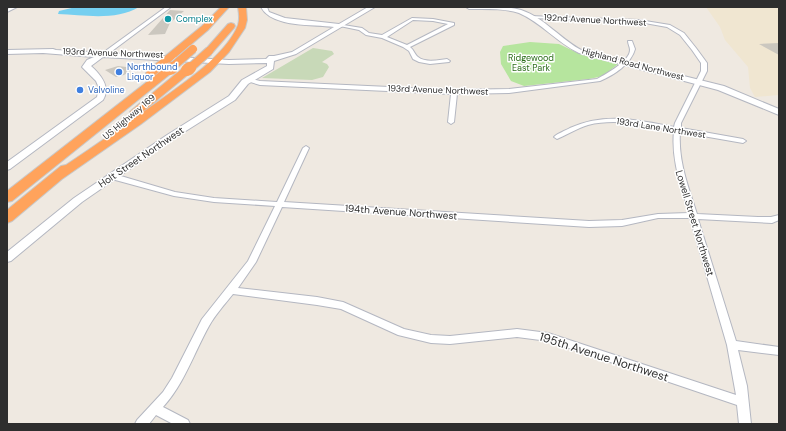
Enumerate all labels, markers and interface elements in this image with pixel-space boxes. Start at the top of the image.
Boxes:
street label: 192nd Avenue Northwest [543,11,647,29]
place label: Complex [176,13,213,25]
marker: Complex [163,14,173,24]
street label: 193rd Avenue Northwest [62,45,164,61]
street label: Highland Road Northwest [581,45,686,84]
park label: Ridgewood East Park [508,52,554,74]
place label: Northbound Liquor [127,61,178,83]
marker: Northbound Liquor [114,67,124,77]
street label: 193rd Avenue Northwest [387,82,489,98]
place label: Valvoline [88,84,125,96]
marker: Valvoline [75,85,85,95]
street label: US Highway 169 [100,91,158,142]
street label: 193rd Lane Northwest [615,115,707,141]
street label: Holt Street Northwest [96,123,186,191]
street label: Lowell Street Northwest [673,168,717,278]
street label: 194th Avenue Northwest [344,202,458,222]
street label: 195th Avenue Northwest [537,329,671,386]

